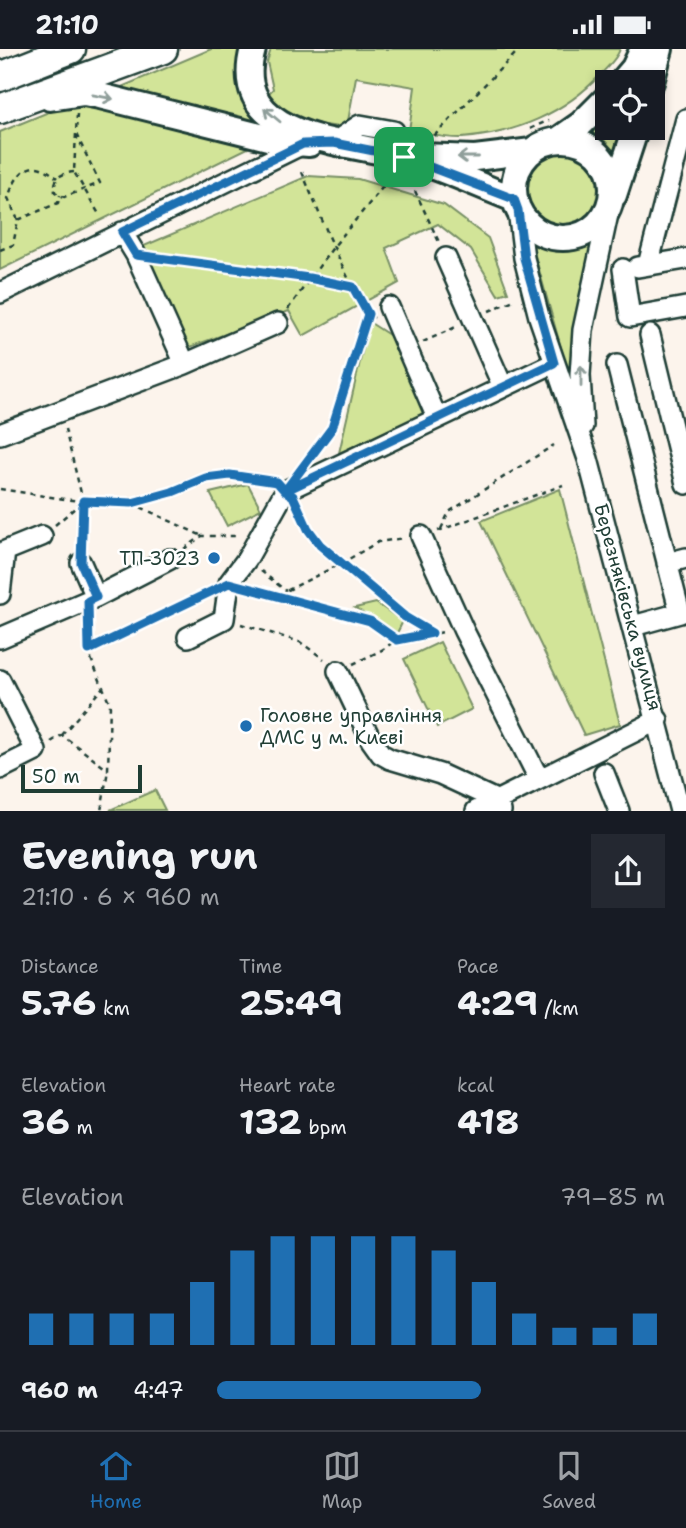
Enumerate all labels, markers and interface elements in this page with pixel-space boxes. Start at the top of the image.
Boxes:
text: 21:10 [35,7,99,42]
map controls [595,70,665,140]
button: locate [595,70,665,140]
one-way arrow [91,90,114,104]
one-way arrow [263,108,281,124]
pin [374,127,434,187]
icon: arrive [385,138,423,176]
one-way arrow [457,150,480,164]
one-way arrow [574,365,588,388]
street label: Березняківська вулиця [588,501,668,713]
place label: ТП-3023 [119,546,200,571]
marker: ТП-3023 [206,550,222,566]
place label: Головне управління ДМС у м. Києві [260,703,442,750]
marker: Головне управління ДМС у м. Києві [238,718,254,734]
scale bar [21,761,142,793]
text: 50 m [32,764,80,789]
text: Evening run [21,830,258,881]
button: share [591,834,665,908]
text: 21:10 · 6 × 960 m [21,882,219,912]
text: Distance [21,954,99,979]
text: Time [239,954,283,979]
text: Pace [457,954,499,979]
text: 5.76 [21,979,96,1026]
text: 25:49 [239,979,343,1026]
text: 4:29 [457,979,538,1026]
text: km [96,996,130,1021]
text: /km [538,996,579,1021]
text: Elevation [21,1073,106,1098]
text: Heart rate [239,1073,336,1098]
text: kcal [457,1073,494,1098]
text: 36 [21,1098,70,1145]
text: 132 [239,1098,302,1145]
text: 418 [457,1098,520,1145]
text: m [70,1115,93,1140]
text: bpm [302,1115,347,1140]
text: Elevation [21,1182,124,1212]
text: 79–85 m [560,1182,665,1212]
text: 960 m [21,1375,98,1405]
text: 4:47 [133,1375,184,1405]
tab: Home [90,1447,142,1514]
tab: Map [322,1447,362,1514]
tab: Saved [542,1447,596,1514]

